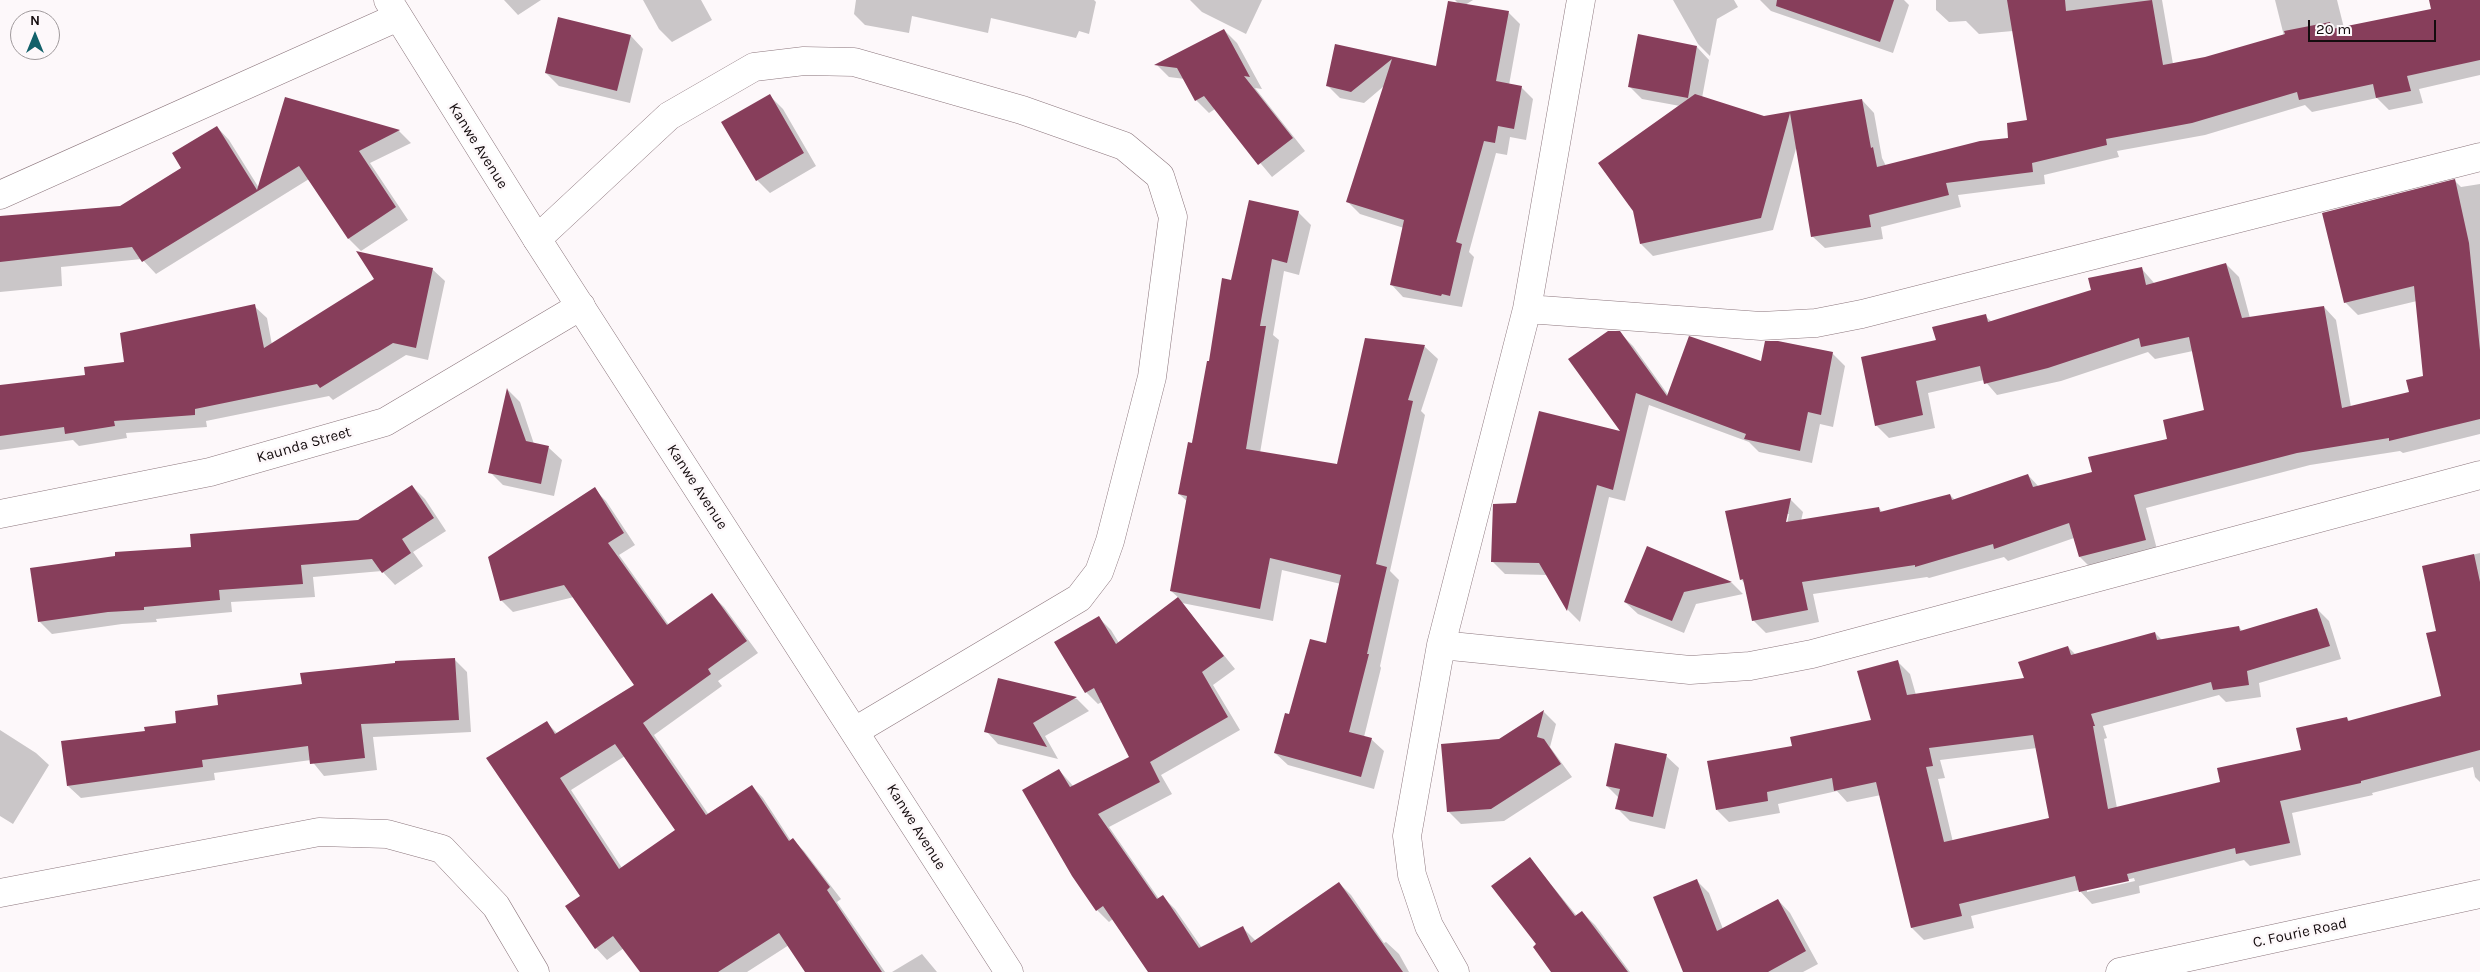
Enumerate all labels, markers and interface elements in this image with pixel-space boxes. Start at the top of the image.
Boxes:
north arrow [10,10,60,60]
scale bar [2310,10,2438,42]
text: N [30,12,40,29]
text: 20 m [2316,20,2351,38]
street label: Kanwe Avenue [444,100,512,192]
street label: Kaunda Street [255,423,353,467]
street label: Kanwe Avenue [663,441,731,533]
street label: Kanwe Avenue [882,781,950,873]
street label: C. Fourie Road [2251,914,2349,952]

